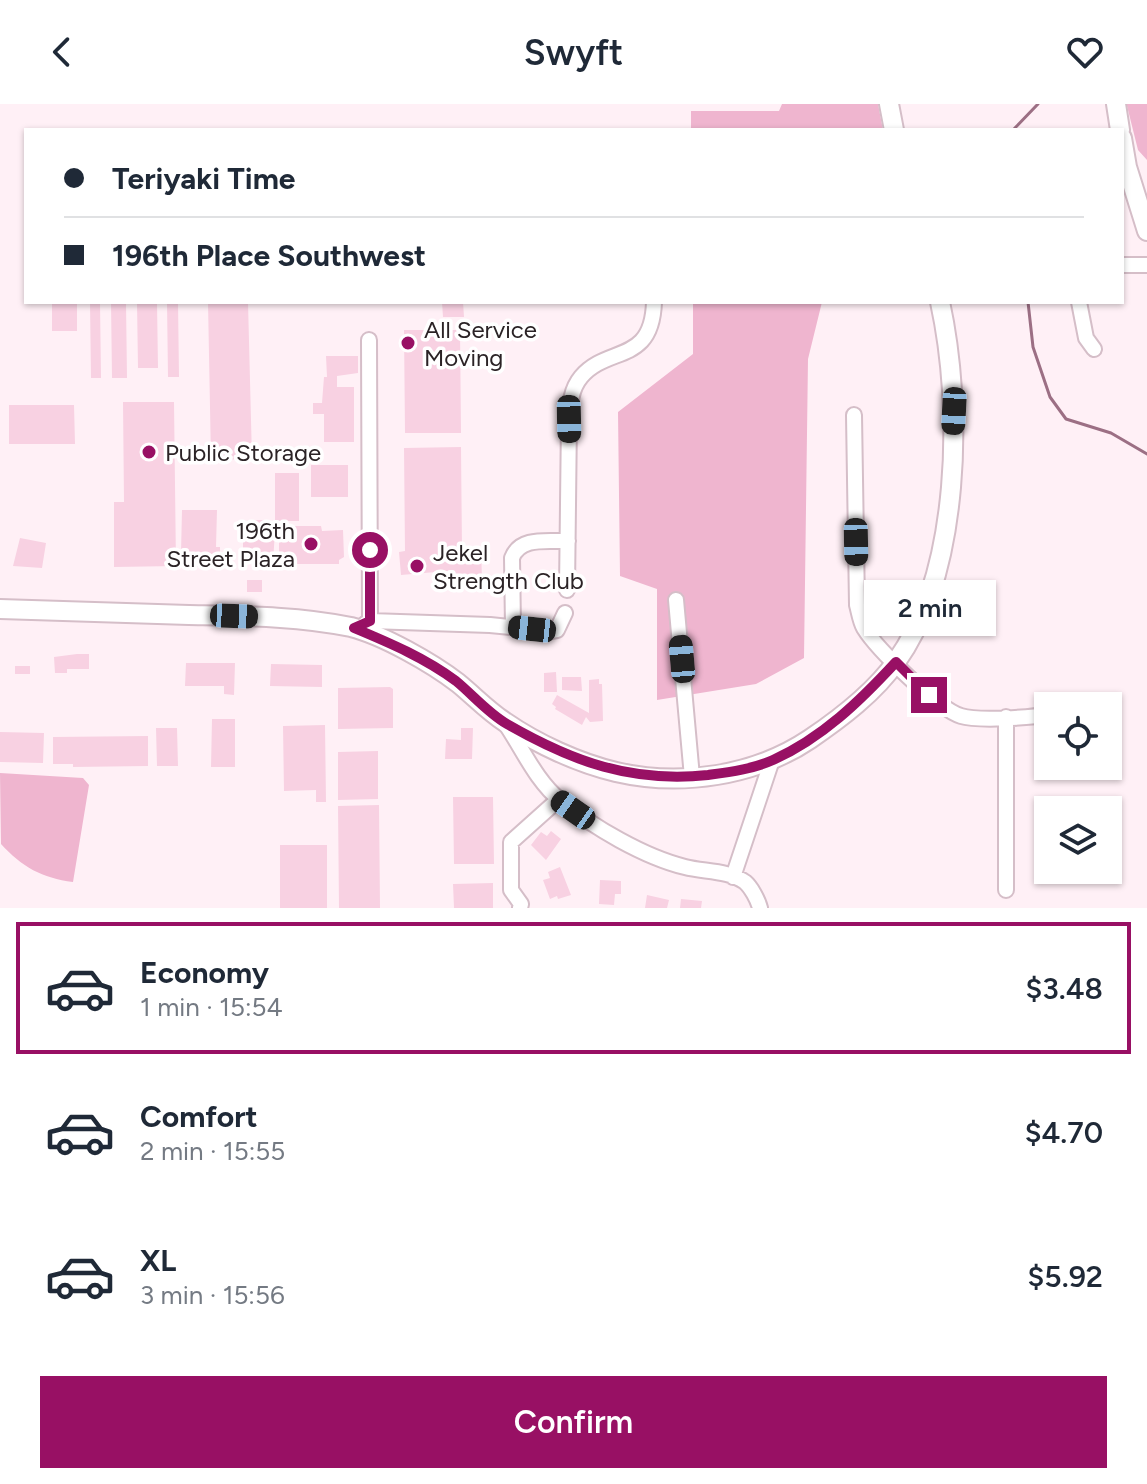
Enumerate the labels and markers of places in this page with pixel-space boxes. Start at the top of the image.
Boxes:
place label: All Service Moving [424,315,537,372]
marker: All Service Moving [399,334,417,352]
place label: Public Storage [165,438,321,467]
marker: Public Storage [140,443,158,461]
place label: 196th Street Plaza [166,516,295,573]
marker: 196th Street Plaza [302,535,320,553]
place label: Jekel Strength Club [433,538,584,595]
marker: Jekel Strength Club [408,557,426,575]

